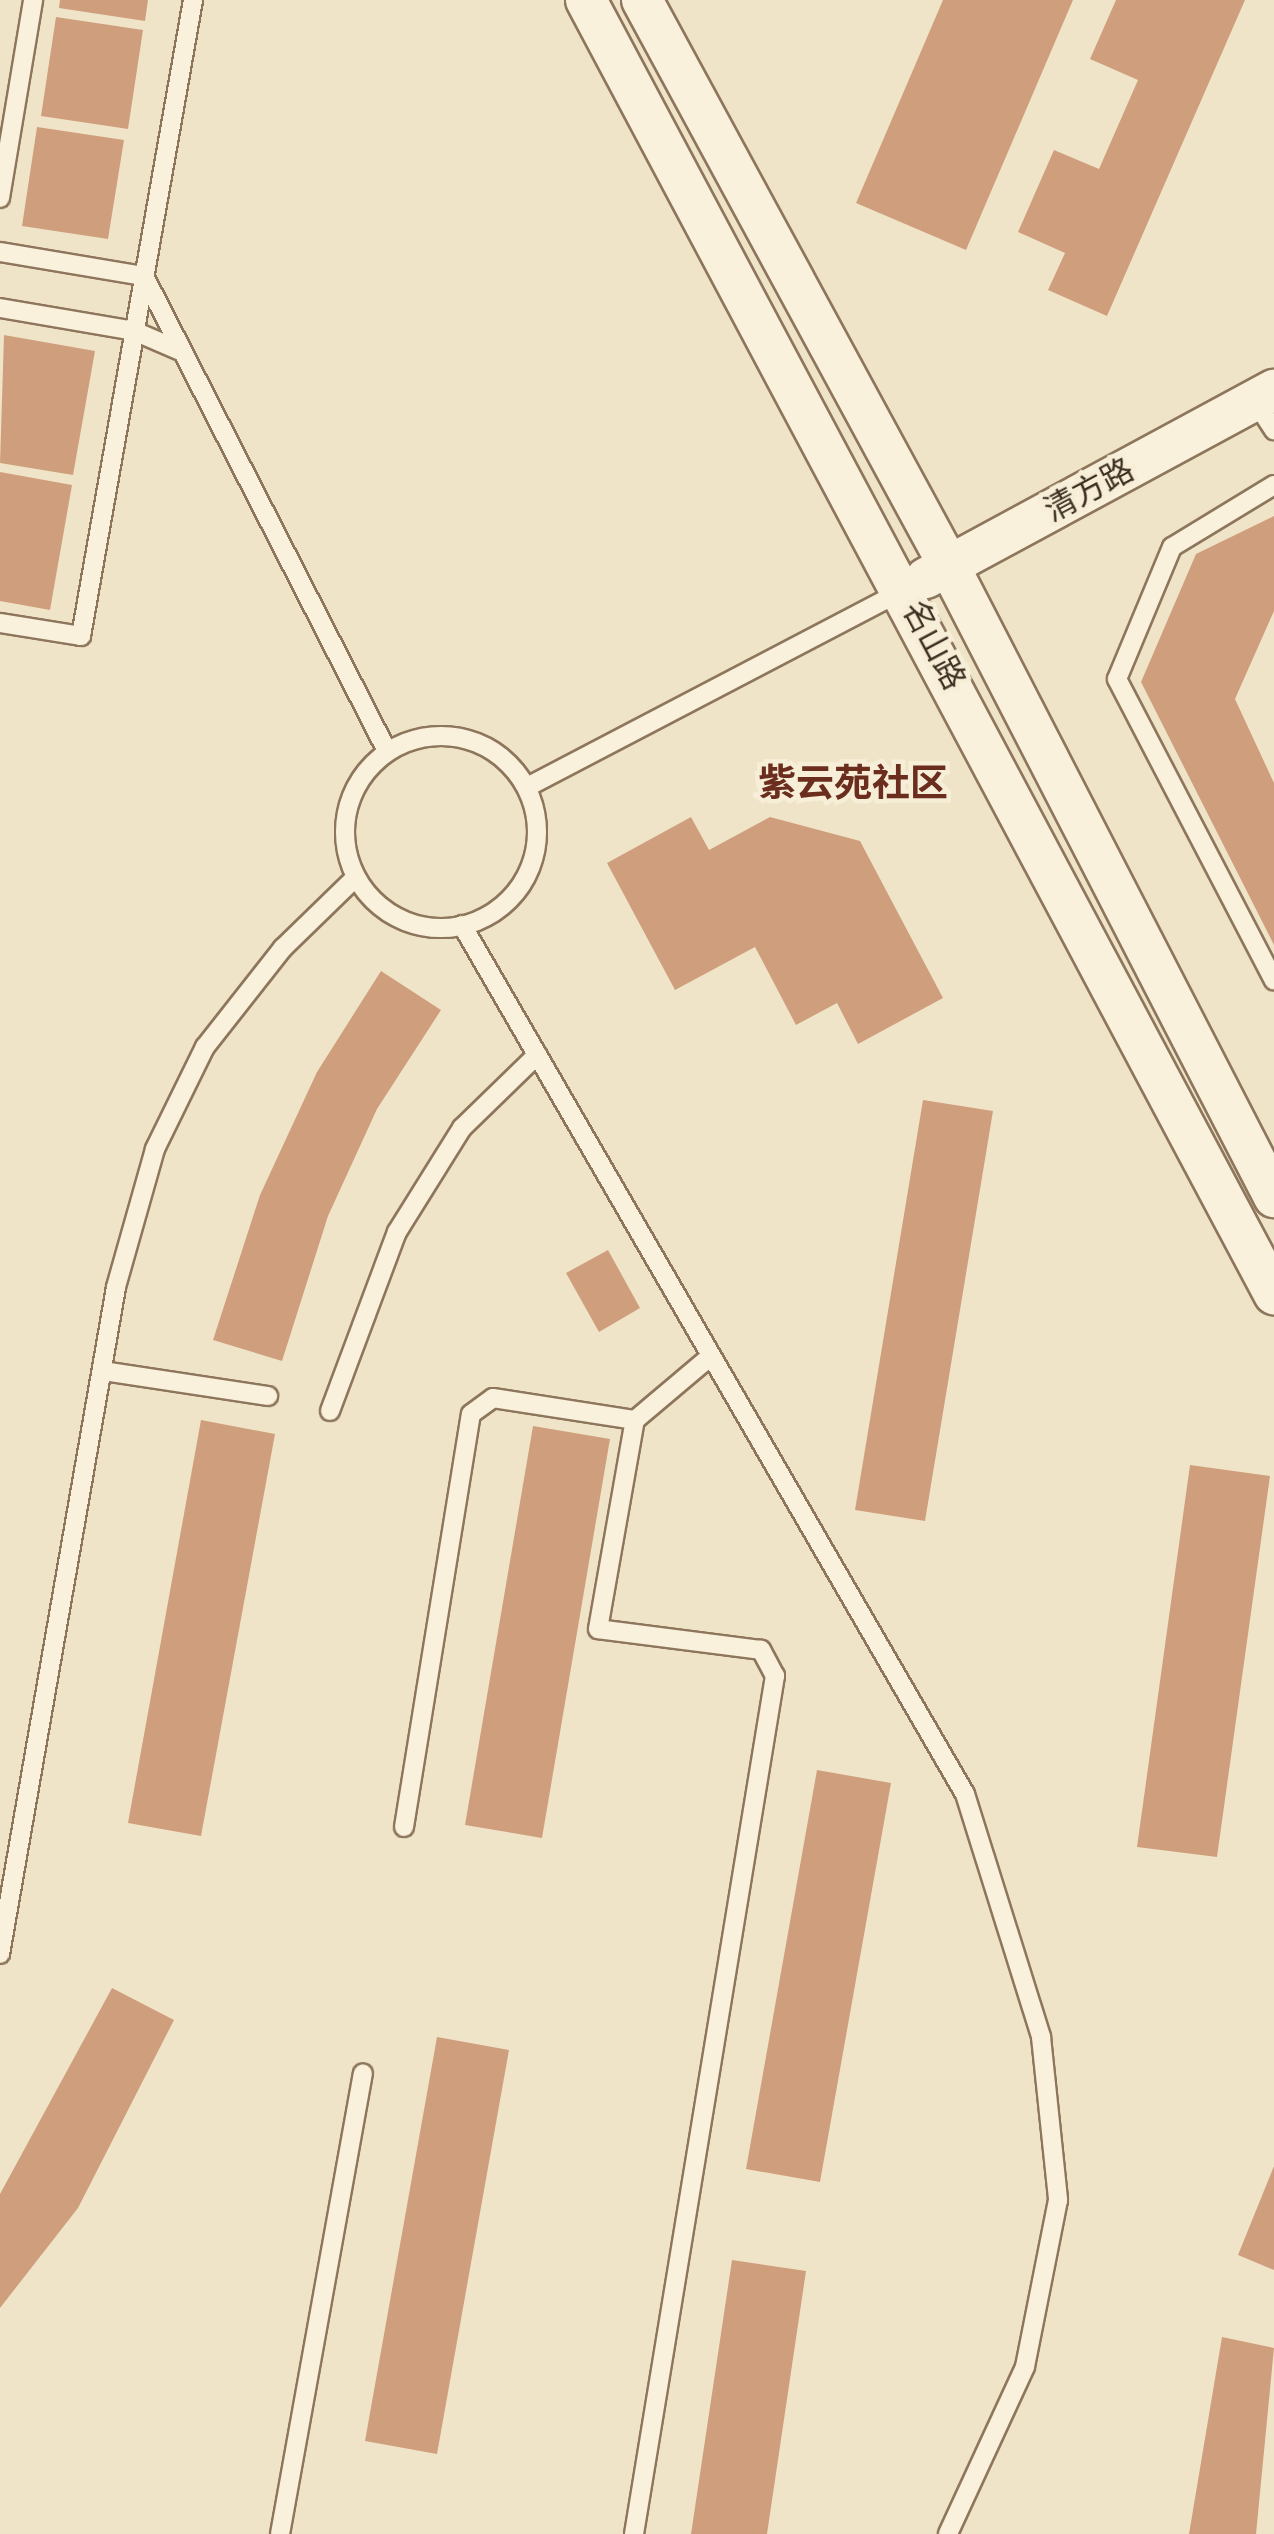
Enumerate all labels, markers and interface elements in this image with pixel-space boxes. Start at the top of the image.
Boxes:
street label: 清方路 [1038,451,1140,529]
street label: 名山路 [895,594,973,696]
district label: 紫云苑社区 [758,761,948,807]

